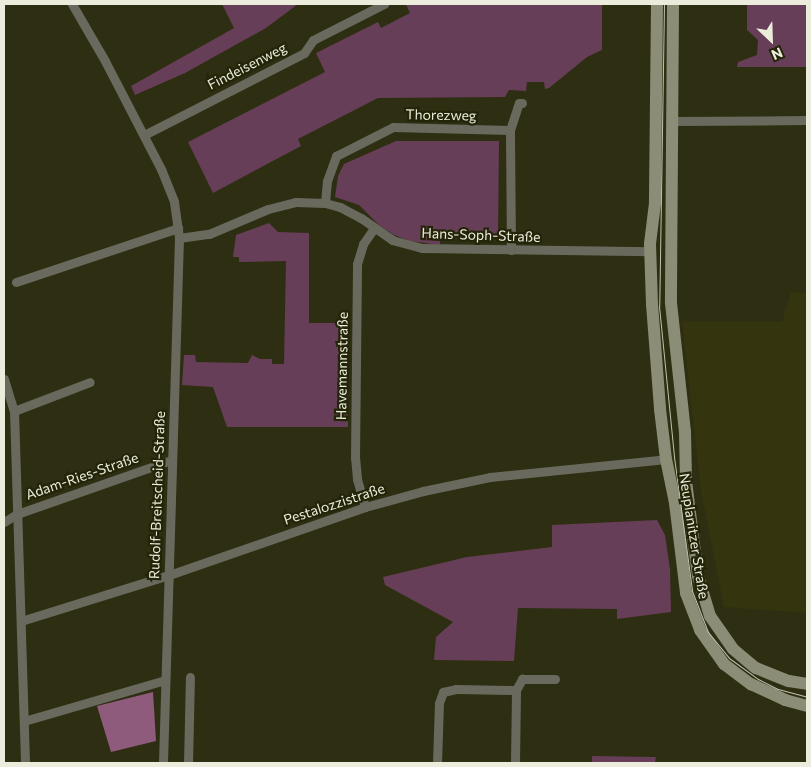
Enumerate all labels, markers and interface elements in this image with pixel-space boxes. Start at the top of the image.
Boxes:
north arrow [746,15,796,65]
street label: Findeisenweg [205,39,289,93]
text: N [769,44,786,64]
street label: Thorezweg [405,106,477,124]
street label: Hans-Soph-Straße [421,225,541,245]
street label: Havemannstraße [333,312,351,420]
street label: Rudolf-Breitscheid-Straße [146,411,168,579]
street label: Adam-Ries-Straße [23,449,141,503]
street label: Neuplanitzer Straße [676,472,712,600]
street label: Pestalozzistraße [281,480,387,528]

